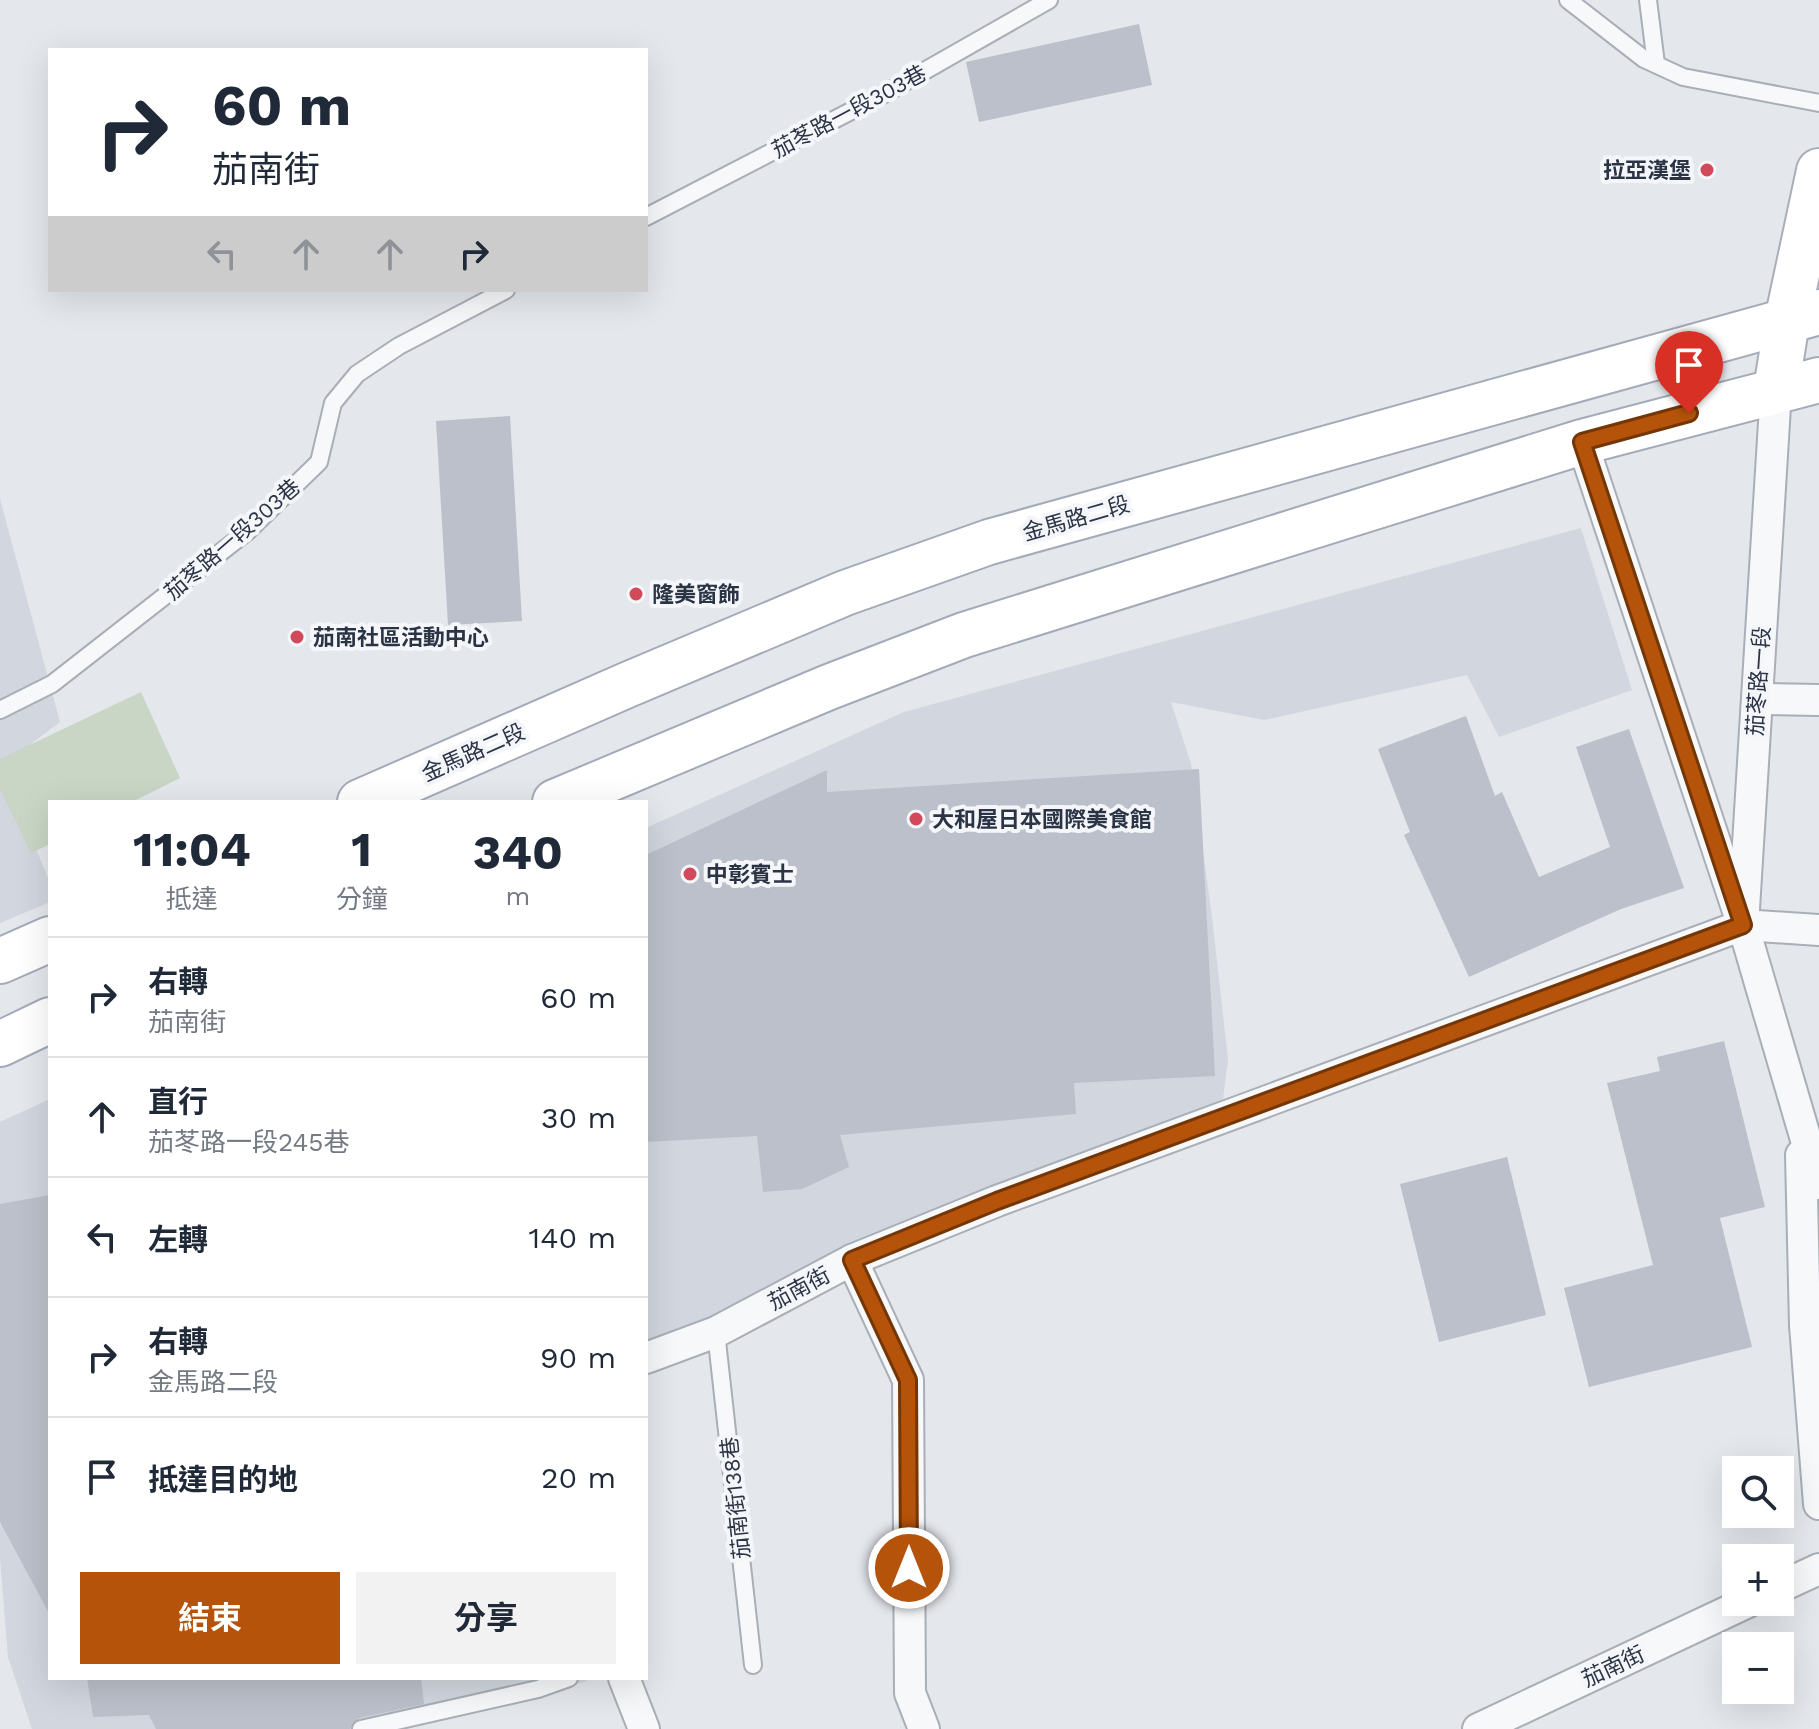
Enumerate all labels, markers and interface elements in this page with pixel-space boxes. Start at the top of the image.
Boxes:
street label: 茄苳路一段303巷 [768,60,931,163]
text: 60 m [212,73,351,139]
icon: right [80,80,184,184]
text: 茄南街 [212,149,320,191]
place label: 拉亞漢堡 [1603,158,1691,183]
marker: 拉亞漢堡 [1698,161,1716,179]
icon: left [200,232,244,276]
icon: ahead [284,232,328,276]
icon: ahead [368,232,412,276]
icon: right [452,232,496,276]
pin [1655,331,1723,413]
icon: arrive [1667,343,1711,387]
street label: 茄苳路一段303巷 [160,474,305,605]
street label: 金馬路二段 [1020,491,1132,546]
place label: 隆美窗飾 [652,582,740,607]
marker: 隆美窗飾 [627,585,645,603]
place label: 茄南社區活動中心 [313,625,489,650]
street label: 茄苳路一段 [1742,625,1775,737]
marker: 茄南社區活動中心 [288,628,306,646]
street label: 金馬路二段 [418,719,529,786]
place label: 大和屋日本國際美食館 [932,807,1152,832]
marker: 大和屋日本國際美食館 [907,810,925,828]
text: 11:04 [133,821,251,878]
text: 1 [351,821,372,878]
text: 340 [473,824,563,881]
place label: 中彰賓士 [706,862,794,887]
marker: 中彰賓士 [681,865,699,883]
text: m [505,881,530,911]
text: 抵達 [166,884,218,914]
text: 分鐘 [336,884,388,914]
text: 右轉 [148,964,208,999]
icon: right [80,975,124,1019]
text: 60 m [540,980,616,1015]
text: 茄南街 [148,1007,226,1037]
text: 直行 [148,1084,208,1119]
icon: ahead [80,1095,124,1139]
text: 30 m [541,1100,616,1135]
text: 茄苳路一段245巷 [148,1127,349,1157]
icon: left [80,1215,124,1259]
text: 140 m [528,1220,616,1255]
text: 左轉 [148,1222,208,1257]
street label: 茄南街 [764,1262,834,1315]
text: 右轉 [148,1324,208,1359]
icon: right [80,1335,124,1379]
text: 90 m [540,1340,616,1375]
text: 金馬路二段 [148,1367,278,1397]
street label: 茄南街138巷 [717,1435,754,1560]
icon: arrive [80,1455,124,1499]
map controls [1722,1456,1794,1704]
button: search [1722,1456,1794,1528]
text: 20 m [541,1460,616,1495]
text: 抵達目的地 [148,1462,298,1497]
position arrow [867,1526,951,1610]
button: + [1722,1544,1794,1616]
button: 結束 [80,1572,340,1664]
button: 分享 [356,1572,616,1664]
button: − [1722,1632,1794,1704]
street label: 茄南街 [1578,1641,1648,1692]

